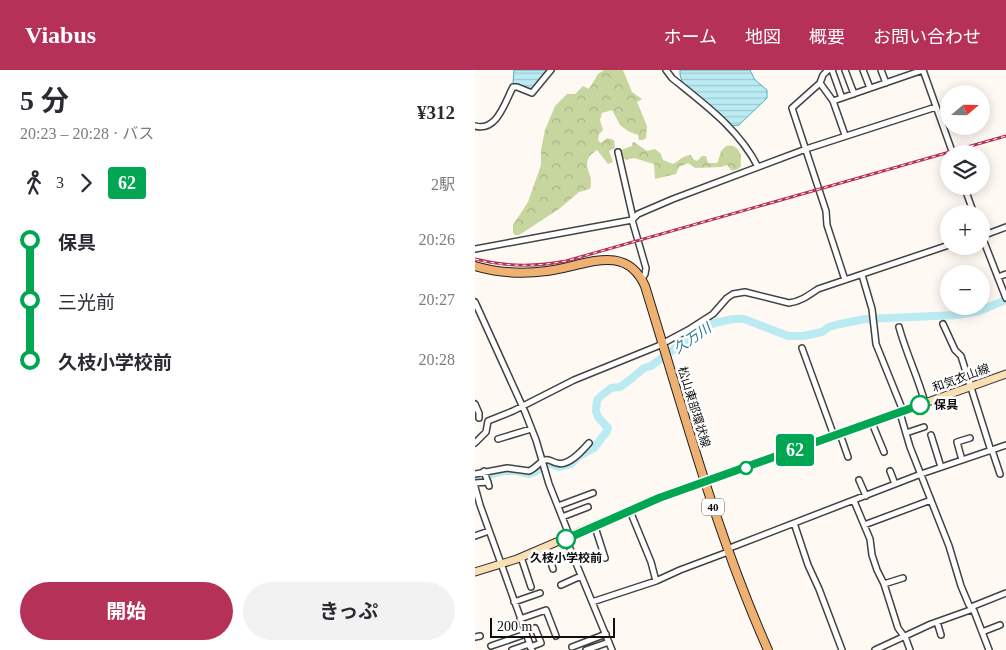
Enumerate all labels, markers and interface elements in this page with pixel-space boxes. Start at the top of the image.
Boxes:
text: Viabus [25,22,96,48]
text: ホーム [664,27,717,47]
text: 地図 [745,27,781,47]
text: 概要 [809,27,845,47]
text: お問い合わせ [873,27,981,47]
text: 5 分 [20,85,69,116]
north arrow [940,85,990,135]
map controls [940,85,990,315]
text: ¥312 [417,102,455,123]
text: 20:23 – 20:28 · バス [20,125,154,142]
button: layers [940,145,990,195]
icon: walk [20,169,48,197]
icon: forward [72,169,100,197]
text: 62 [118,173,136,193]
text: 3 [56,174,64,191]
text: 2駅 [431,176,455,193]
button: + [940,205,990,255]
text: 20:26 [419,231,455,248]
text: 保具 [58,232,96,253]
button: − [940,265,990,315]
text: 20:27 [419,291,455,308]
text: 三光前 [58,292,115,313]
water label: 久万川 [671,319,716,356]
text: 20:28 [419,351,455,368]
text: 久枝小学校前 [58,352,172,373]
street label: 和気衣山線 [930,361,992,395]
street label: 松山東部環状線 [675,365,713,449]
marker: 保具 [910,395,930,415]
place label: 保具 [934,398,958,412]
line badge: 62 [773,434,817,466]
text: 62 [786,440,804,460]
unlabelled marker [739,461,753,475]
road number: 40 [702,498,724,516]
marker: 久枝小学校前 [556,529,576,549]
place label: 久枝小学校前 [530,551,602,565]
button: 開始 [20,582,233,640]
button: きっぷ [243,582,455,640]
scale bar [490,615,615,638]
text: 200 m [497,619,532,634]

